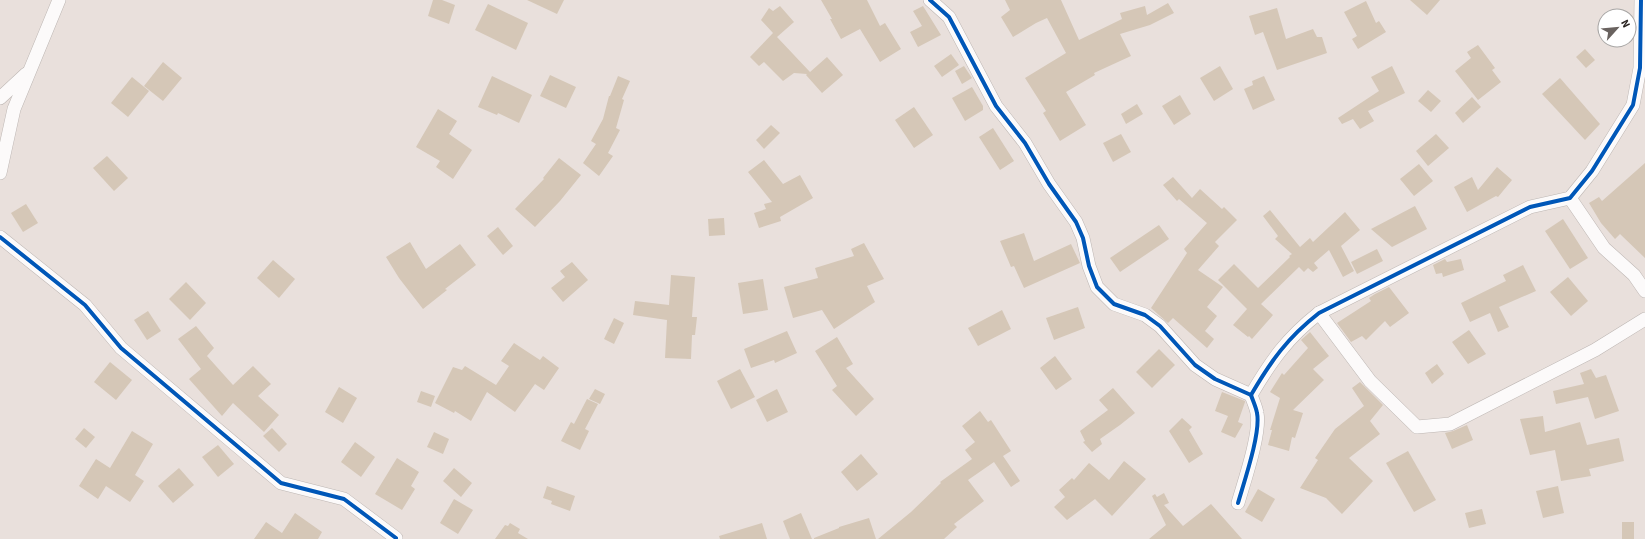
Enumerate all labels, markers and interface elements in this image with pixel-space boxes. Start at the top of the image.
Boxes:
north arrow [1597,8,1637,48]
text: N [1617,17,1634,30]

